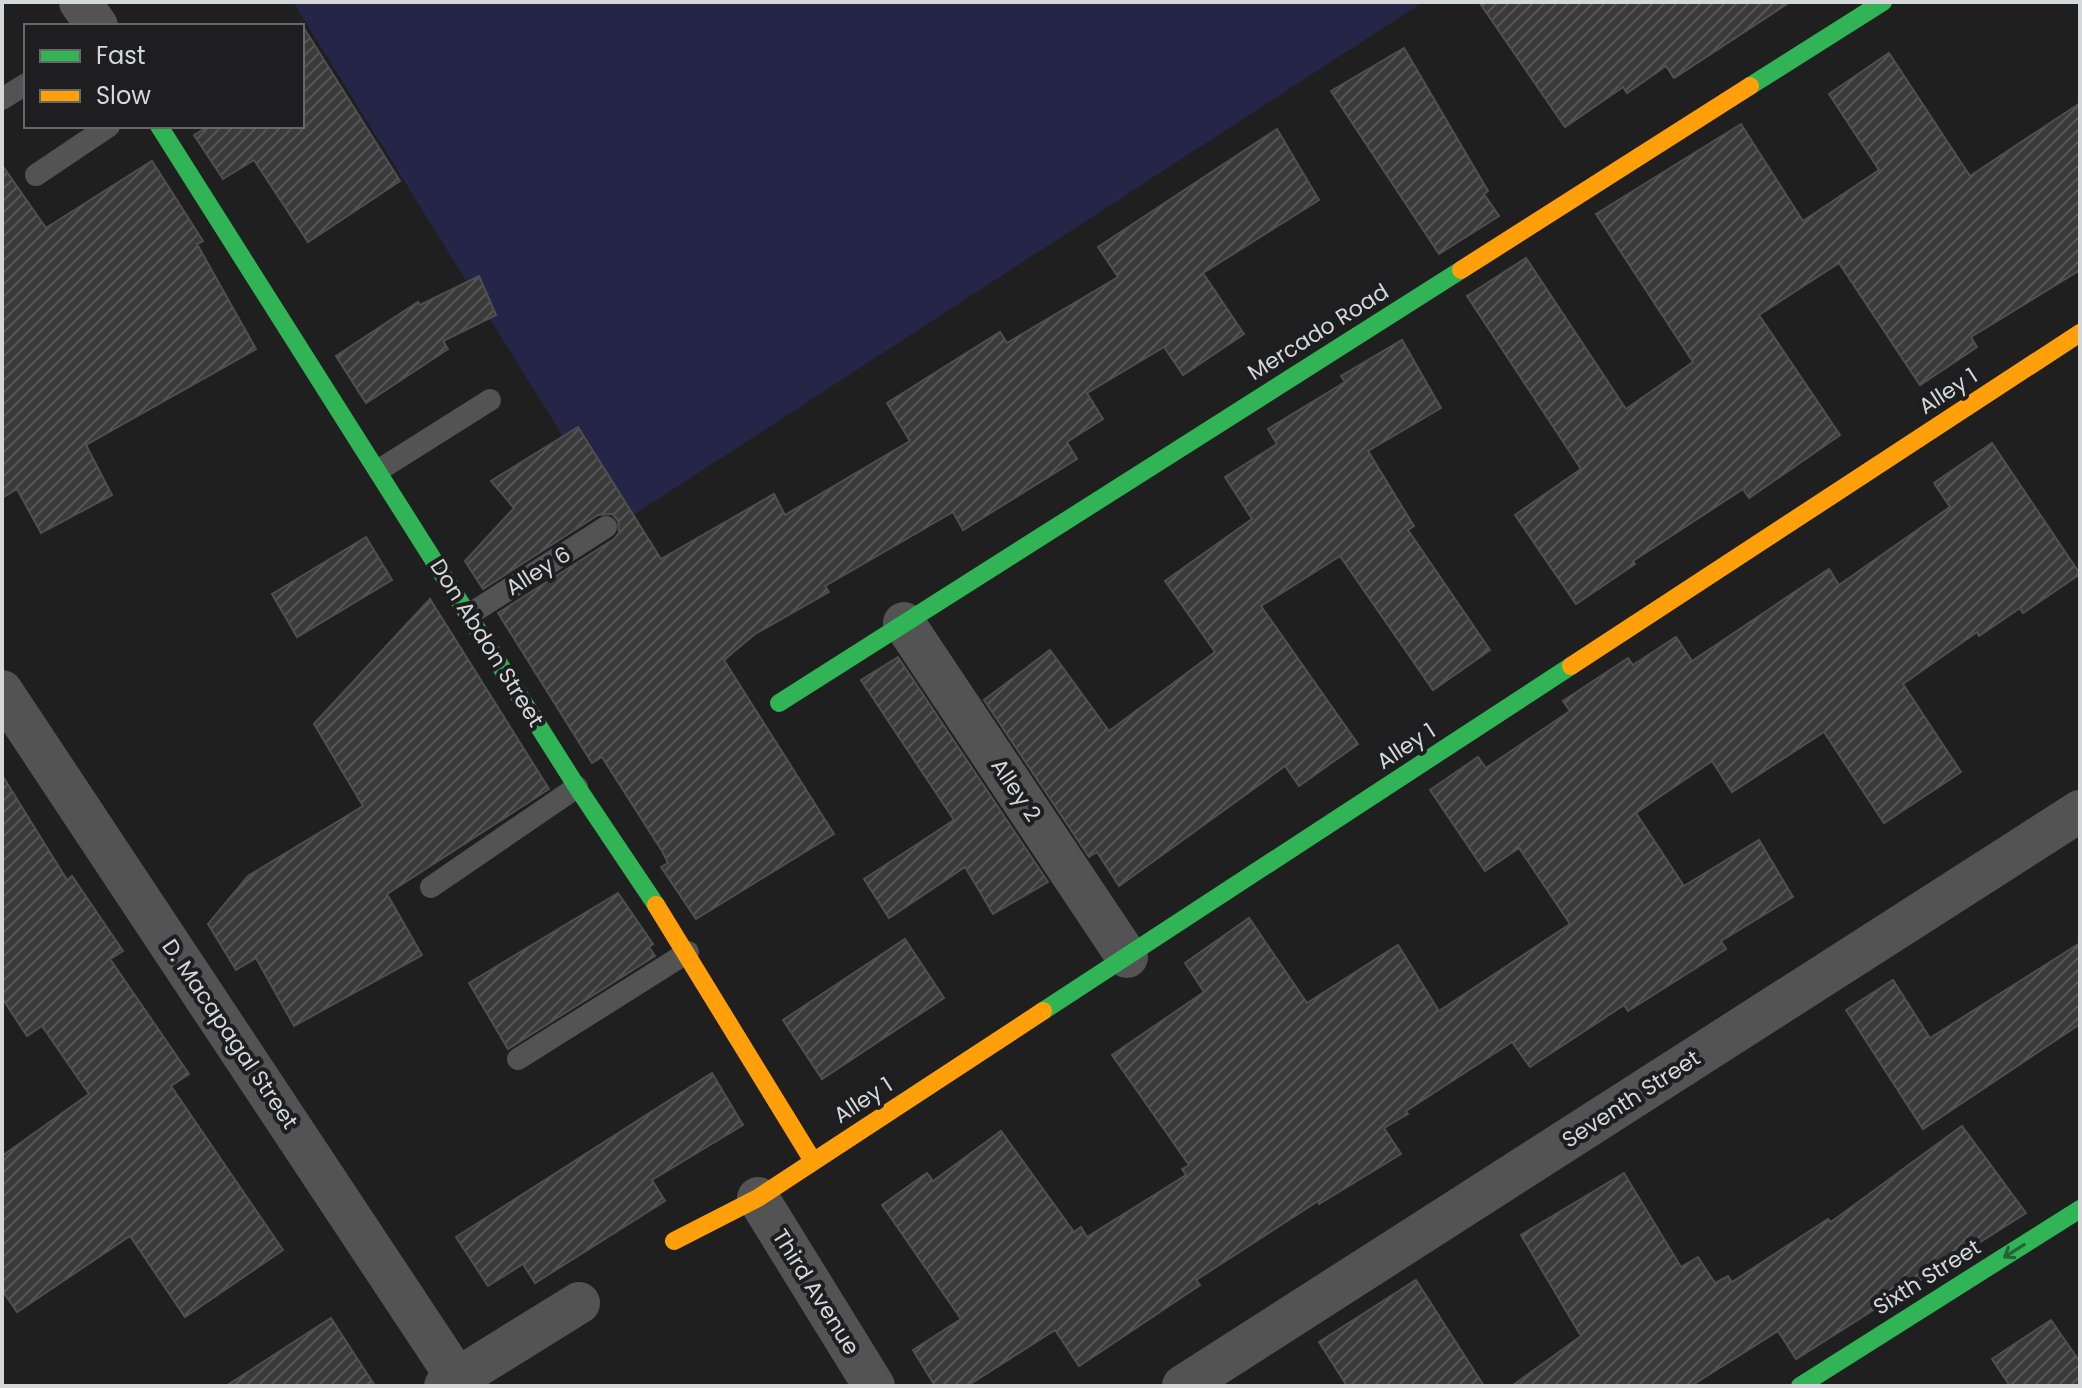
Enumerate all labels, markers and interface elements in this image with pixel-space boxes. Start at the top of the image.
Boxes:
legend [24,24,304,128]
text: Fast [96,39,146,72]
text: Slow [96,79,151,112]
street label: Mercado Road [1241,276,1395,388]
street label: Alley 1 [1912,360,1984,422]
street label: Alley 6 [499,539,577,603]
street label: Don Abdon Street [423,553,551,733]
street label: Alley 1 [1370,715,1442,777]
street label: Alley 2 [984,752,1048,828]
street label: D. Macapagal Street [155,933,305,1135]
street label: Seventh Street [1556,1043,1706,1155]
street label: Alley 1 [827,1069,899,1131]
street label: Third Avenue [765,1223,867,1361]
street label: Sixth Street [1867,1232,1987,1322]
one-way arrow [2003,1243,2026,1259]

